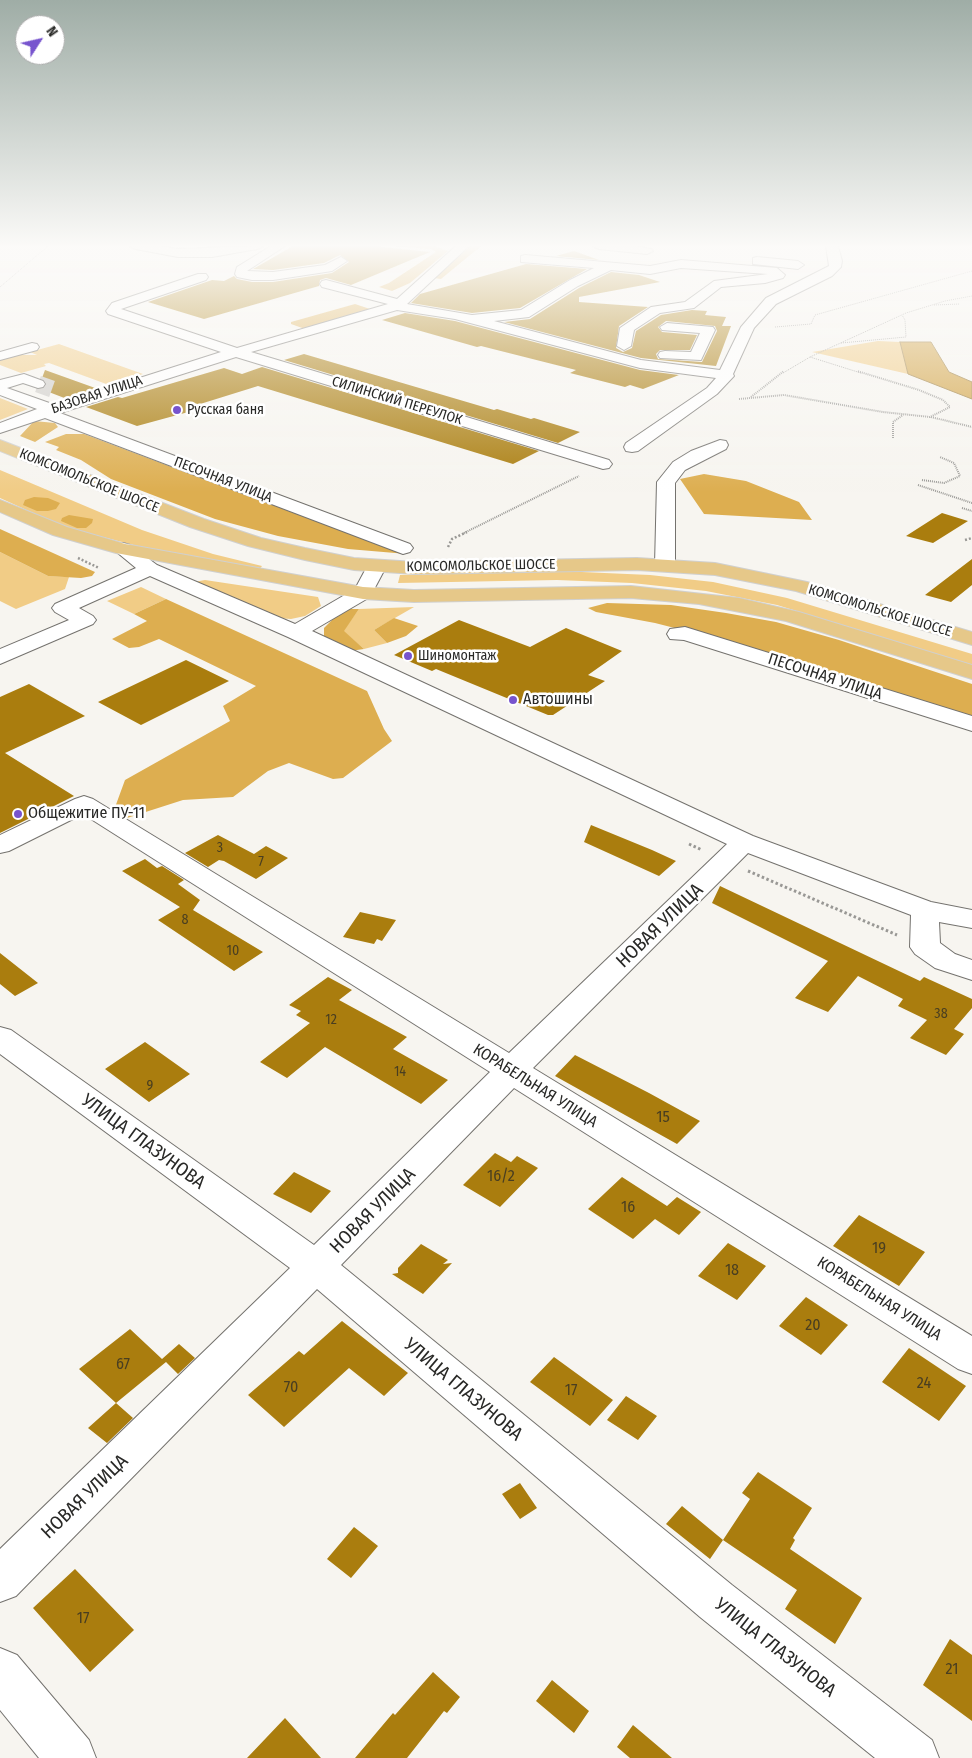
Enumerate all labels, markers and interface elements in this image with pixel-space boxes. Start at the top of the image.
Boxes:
north arrow [15,15,65,65]
text: N [43,23,61,40]
street label: БАЗОВАЯ УЛИЦА [49,372,145,418]
street label: СИЛИНСКИЙ ПЕРЕУЛОК [330,373,464,429]
place label: Русская баня [187,402,264,418]
marker: Русская баня [171,404,183,416]
street label: КОМСОМОЛЬСКОЕ ШОССЕ [17,445,161,517]
street label: ПЕСОЧНАЯ УЛИЦА [171,454,275,506]
street label: КОМСОМОЛЬСКОЕ ШОССЕ [406,556,556,576]
street label: КОМСОМОЛЬСКОЕ ШОССЕ [806,581,954,641]
place label: Шиномонтаж [418,648,496,664]
marker: Шиномонтаж [402,650,414,662]
street label: ПЕСОЧНАЯ УЛИЦА [766,650,884,704]
place label: Автошины [523,690,593,710]
marker: Автошины [507,694,519,706]
place label: Общежитие ПУ-11 [28,804,145,824]
marker: Общежитие ПУ-11 [12,808,24,820]
house number: 3 [217,840,223,856]
house number: 7 [258,854,264,870]
street label: НОВАЯ УЛИЦА [612,879,708,973]
house number: 8 [182,912,188,928]
house number: 10 [227,943,239,959]
house number: 38 [934,1006,948,1022]
house number: 12 [325,1012,337,1028]
street label: КОРАБЕЛЬНАЯ УЛИЦА [469,1040,601,1132]
house number: 14 [394,1064,406,1080]
house number: 9 [147,1078,153,1094]
street label: УЛИЦА ГЛАЗУНОВА [77,1089,209,1195]
house number: 15 [656,1108,670,1128]
street label: НОВАЯ УЛИЦА [325,1163,421,1259]
house number: 16/2 [487,1167,515,1187]
house number: 16 [621,1198,635,1218]
house number: 19 [872,1239,886,1259]
street label: КОРАБЕЛЬНАЯ УЛИЦА [813,1253,945,1345]
house number: 18 [725,1261,739,1281]
house number: 20 [805,1316,821,1336]
street label: УЛИЦА ГЛАЗУНОВА [399,1334,527,1446]
house number: 67 [116,1355,130,1375]
house number: 24 [917,1374,931,1394]
house number: 70 [284,1378,298,1398]
house number: 17 [565,1381,577,1401]
street label: НОВАЯ УЛИЦА [37,1450,133,1544]
street label: УЛИЦА ГЛАЗУНОВА [710,1594,840,1702]
house number: 17 [77,1609,89,1629]
house number: 21 [946,1660,958,1680]

